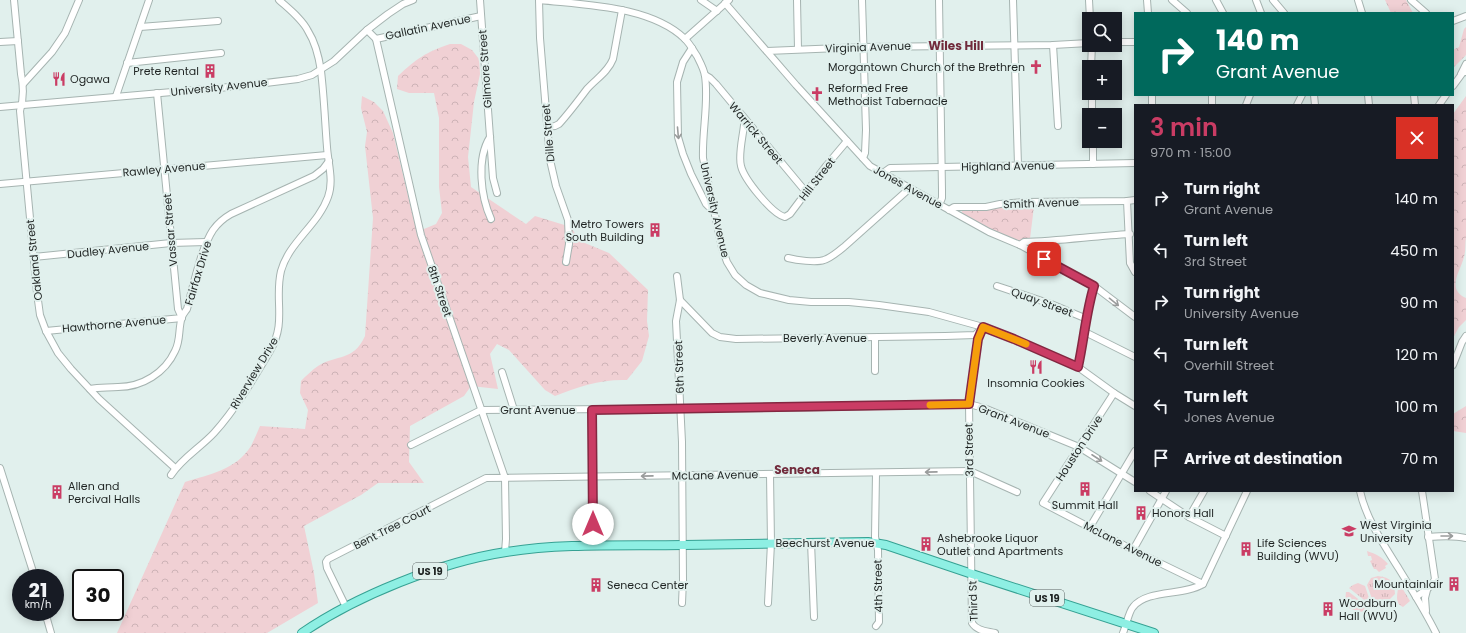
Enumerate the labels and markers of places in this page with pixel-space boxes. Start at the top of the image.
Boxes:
place label: Morgantown Church of the Brethren [828,59,1025,75]
church icon: Morgantown Church of the Brethren [1028,59,1044,75]
place label: Prete Rental [133,63,199,79]
building icon: Prete Rental [202,63,218,79]
restaurant icon: Ogawa [51,71,67,87]
place label: Ogawa [70,71,110,87]
place label: Reformed Free Methodist Tabernacle [828,80,948,109]
church icon: Reformed Free Methodist Tabernacle [809,86,825,102]
place label: Metro Towers South Building [566,216,644,245]
building icon: Metro Towers South Building [647,222,663,238]
pin [1027,242,1061,276]
restaurant icon: Insomnia Cookies [1028,359,1044,375]
place label: Insomnia Cookies [987,375,1085,391]
place label: Allen and Percival Halls [68,478,140,507]
building icon: Summit Hall [1077,481,1093,497]
building icon: Allen and Percival Halls [49,484,65,500]
place label: Summit Hall [1052,497,1118,513]
building icon: Honors Hall [1133,505,1149,521]
place label: Honors Hall [1152,505,1214,521]
place label: West Virginia University [1360,517,1432,546]
school or university icon: West Virginia University [1341,523,1357,539]
place label: Ashebrooke Liquor Outlet and Apartments [937,530,1064,559]
place label: Life Sciences Building (WVU) [1257,535,1339,564]
building icon: Ashebrooke Liquor Outlet and Apartments [918,536,934,552]
building icon: Life Sciences Building (WVU) [1238,541,1254,557]
place label: Mountainlair [1374,576,1443,592]
building icon: Mountainlair [1446,576,1462,592]
building icon: Seneca Center [588,577,604,593]
place label: Seneca Center [607,577,688,593]
place label: Woodburn Hall (WVU) [1339,595,1398,624]
building icon: Woodburn Hall (WVU) [1320,601,1336,617]

